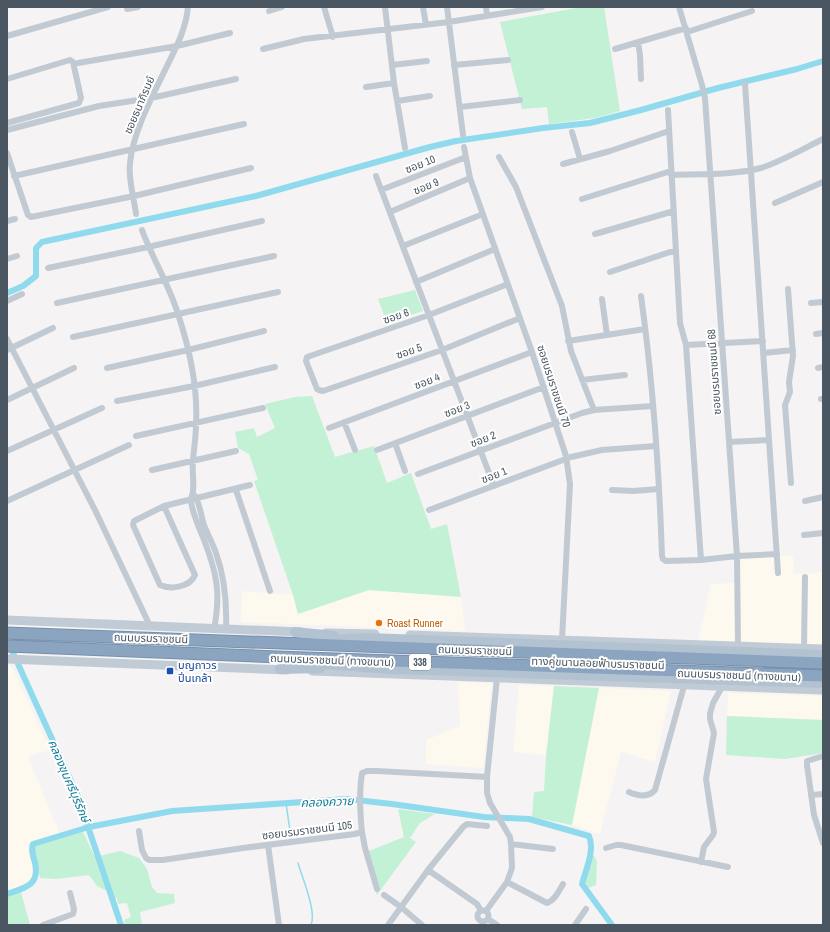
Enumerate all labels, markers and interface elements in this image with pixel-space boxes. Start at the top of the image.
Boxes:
street label: ซอยธนาภิรมย์ [121,74,157,136]
street label: ซอย 10 [403,152,437,176]
street label: ซอย 9 [411,175,441,197]
street label: ซอย 6 [381,305,411,327]
street label: ซอยบรมราชชนนี 68 [704,329,724,415]
street label: ซอย 5 [394,340,424,362]
street label: ซอยบรมราชชนนี 70 [534,343,574,429]
street label: ซอย 4 [412,370,442,392]
street label: ซอย 3 [442,398,472,420]
street label: ซอย 2 [468,428,498,450]
street label: ซอย 1 [479,464,509,486]
place label: Roast Runner [387,616,443,630]
marker: Roast Runner [374,618,384,628]
street label: ถนนบรมราชชนนี [114,630,188,646]
street label: ถนนบรมราชชนนี [438,642,512,658]
street label: ถนนบรมราชชนนี (ทางขนาน) [270,651,394,669]
road number: 338 [409,654,431,670]
street label: ทางคู่ขนานลอยฟ้าบรมราชชนนี [531,654,665,672]
place label: บุญถาวร ปิ่นเกล้า [178,658,217,685]
marker: บุญถาวร ปิ่นเกล้า [165,666,175,676]
street label: ถนนบรมราชชนนี (ทางขนาน) [677,666,801,684]
water label: คลองขุนศรีบุรีรักษ์ [44,737,94,827]
water label: คลองควาย [300,793,355,811]
street label: ซอยบรมราชชนนี 105 [261,818,353,842]

